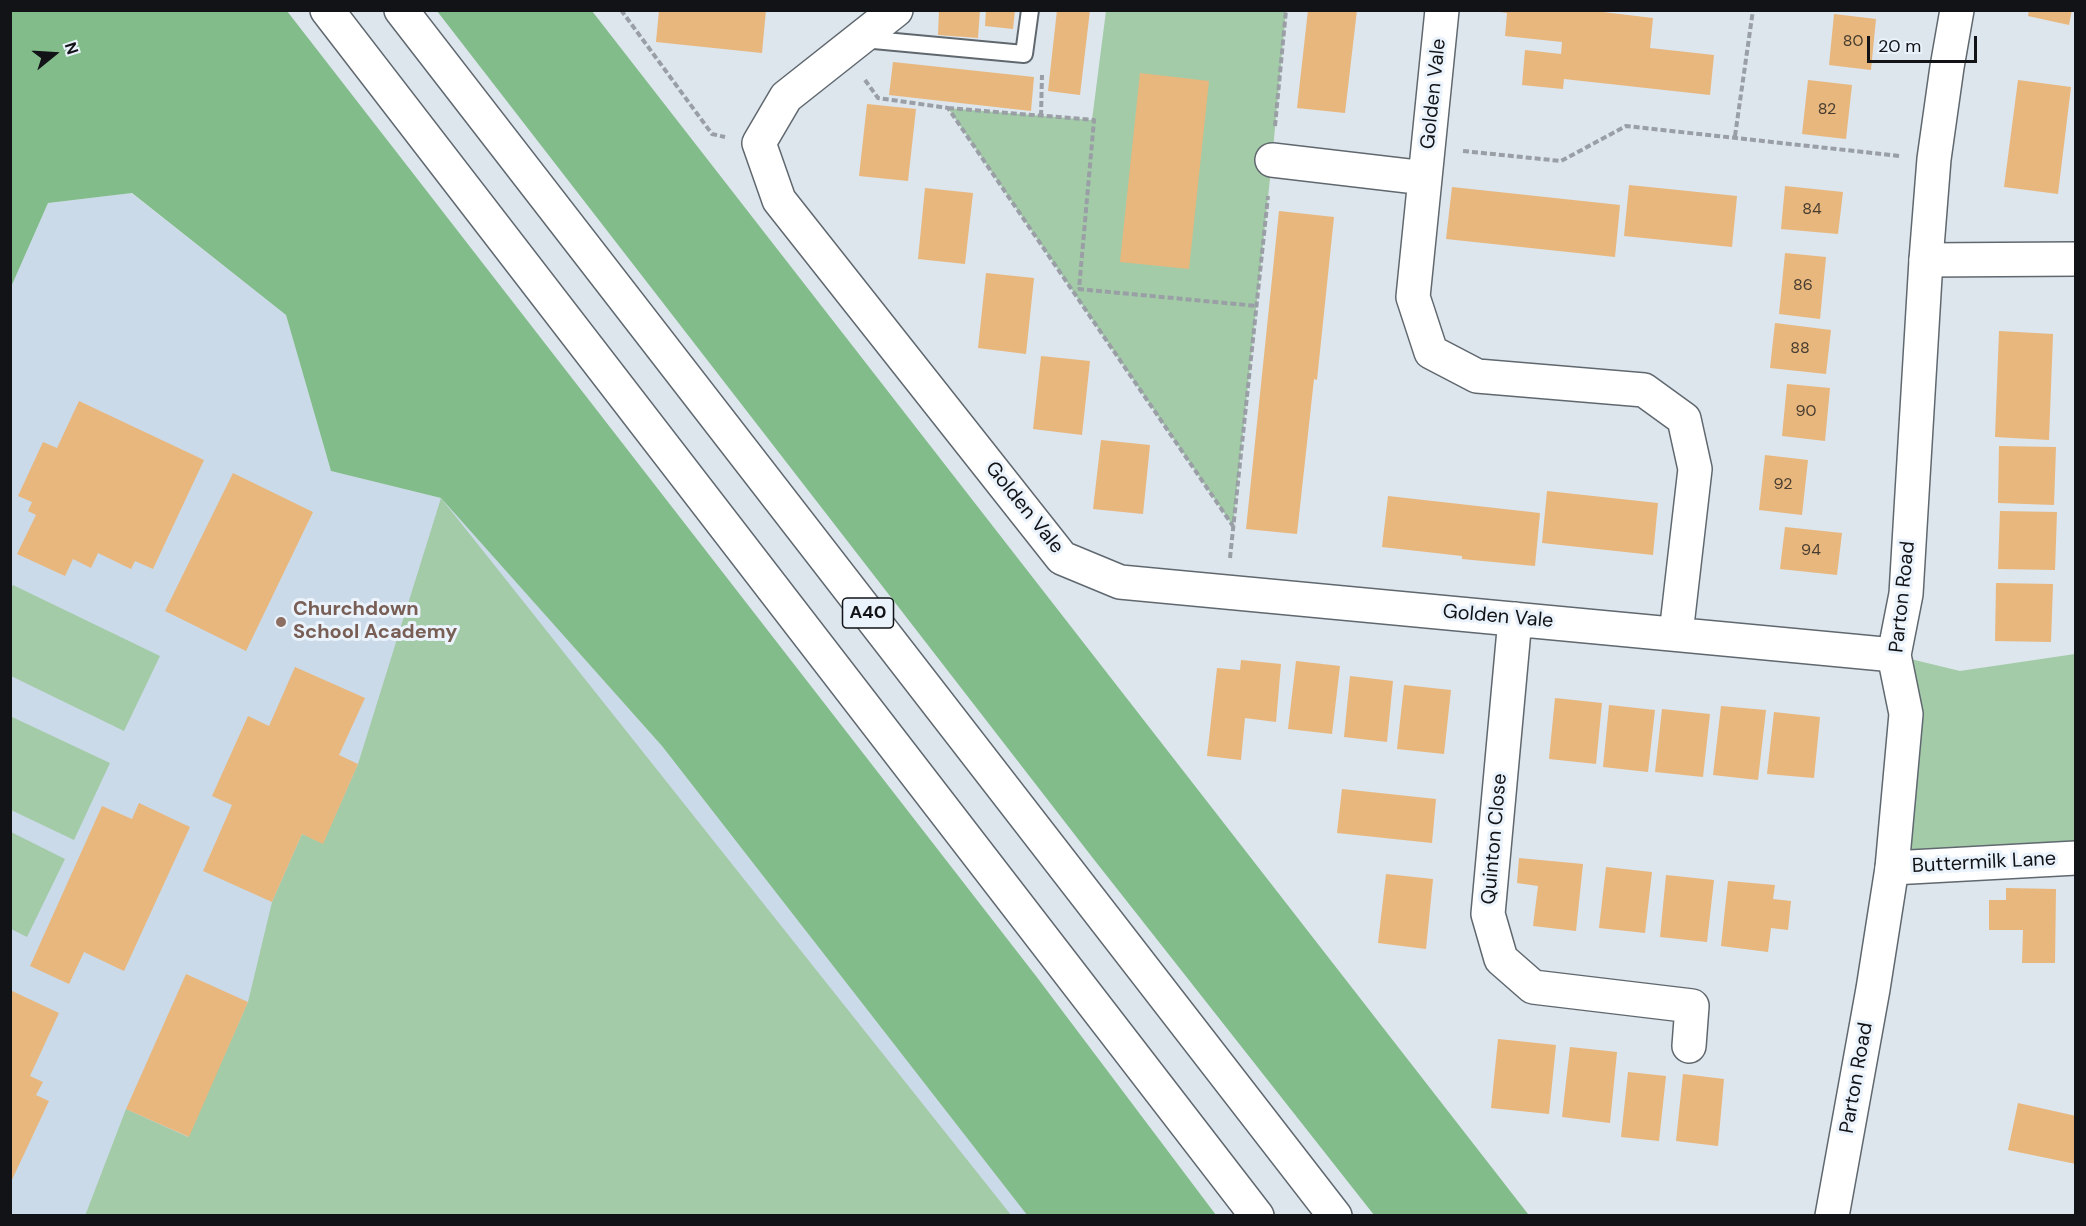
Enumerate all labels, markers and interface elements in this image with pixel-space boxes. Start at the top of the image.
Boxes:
north arrow [24,24,84,84]
scale bar [1870,24,1980,62]
house number: 80 [1843,32,1863,52]
text: 20 m [1878,34,1921,58]
street label: Golden Vale [1416,37,1452,151]
text: N [60,39,83,57]
house number: 82 [1818,100,1836,120]
house number: 84 [1802,200,1822,220]
house number: 86 [1793,276,1813,296]
house number: 88 [1790,339,1810,359]
house number: 90 [1796,402,1816,422]
street label: Golden Vale [980,457,1068,559]
house number: 92 [1774,475,1792,495]
street label: Parton Road [1885,540,1921,654]
house number: 94 [1801,541,1821,561]
place label: Churchdown School Academy [293,598,457,645]
road number: A40 [842,598,894,628]
street label: Golden Vale [1442,600,1554,634]
marker: Churchdown School Academy [274,615,288,629]
street label: Quinton Close [1477,772,1513,906]
street label: Buttermilk Lane [1911,847,2057,879]
street label: Parton Road [1835,1021,1879,1135]

